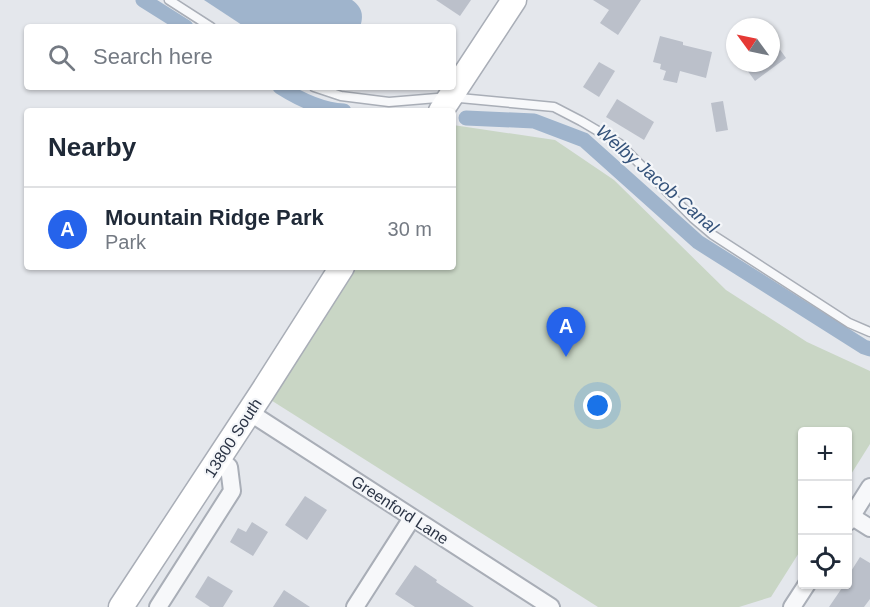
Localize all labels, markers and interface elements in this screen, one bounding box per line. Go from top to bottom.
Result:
north arrow [726,18,780,72]
search box [24,24,456,90]
icon: search [45,41,78,74]
text: Search here [93,44,213,69]
water label: Welby Jacob Canal [592,121,723,238]
text: Nearby [48,132,136,162]
text: Mountain Ridge Park [105,205,324,230]
text: A [60,218,75,240]
text: 30 m [388,218,432,240]
text: Park [105,231,146,253]
pin: A [546,308,586,357]
your location [583,391,612,420]
street label: 13800 South [201,395,265,481]
map controls [798,427,852,589]
button: + [798,427,852,481]
street label: Greenford Lane [348,472,452,548]
button: − [798,481,852,535]
button: locate [798,535,852,589]

